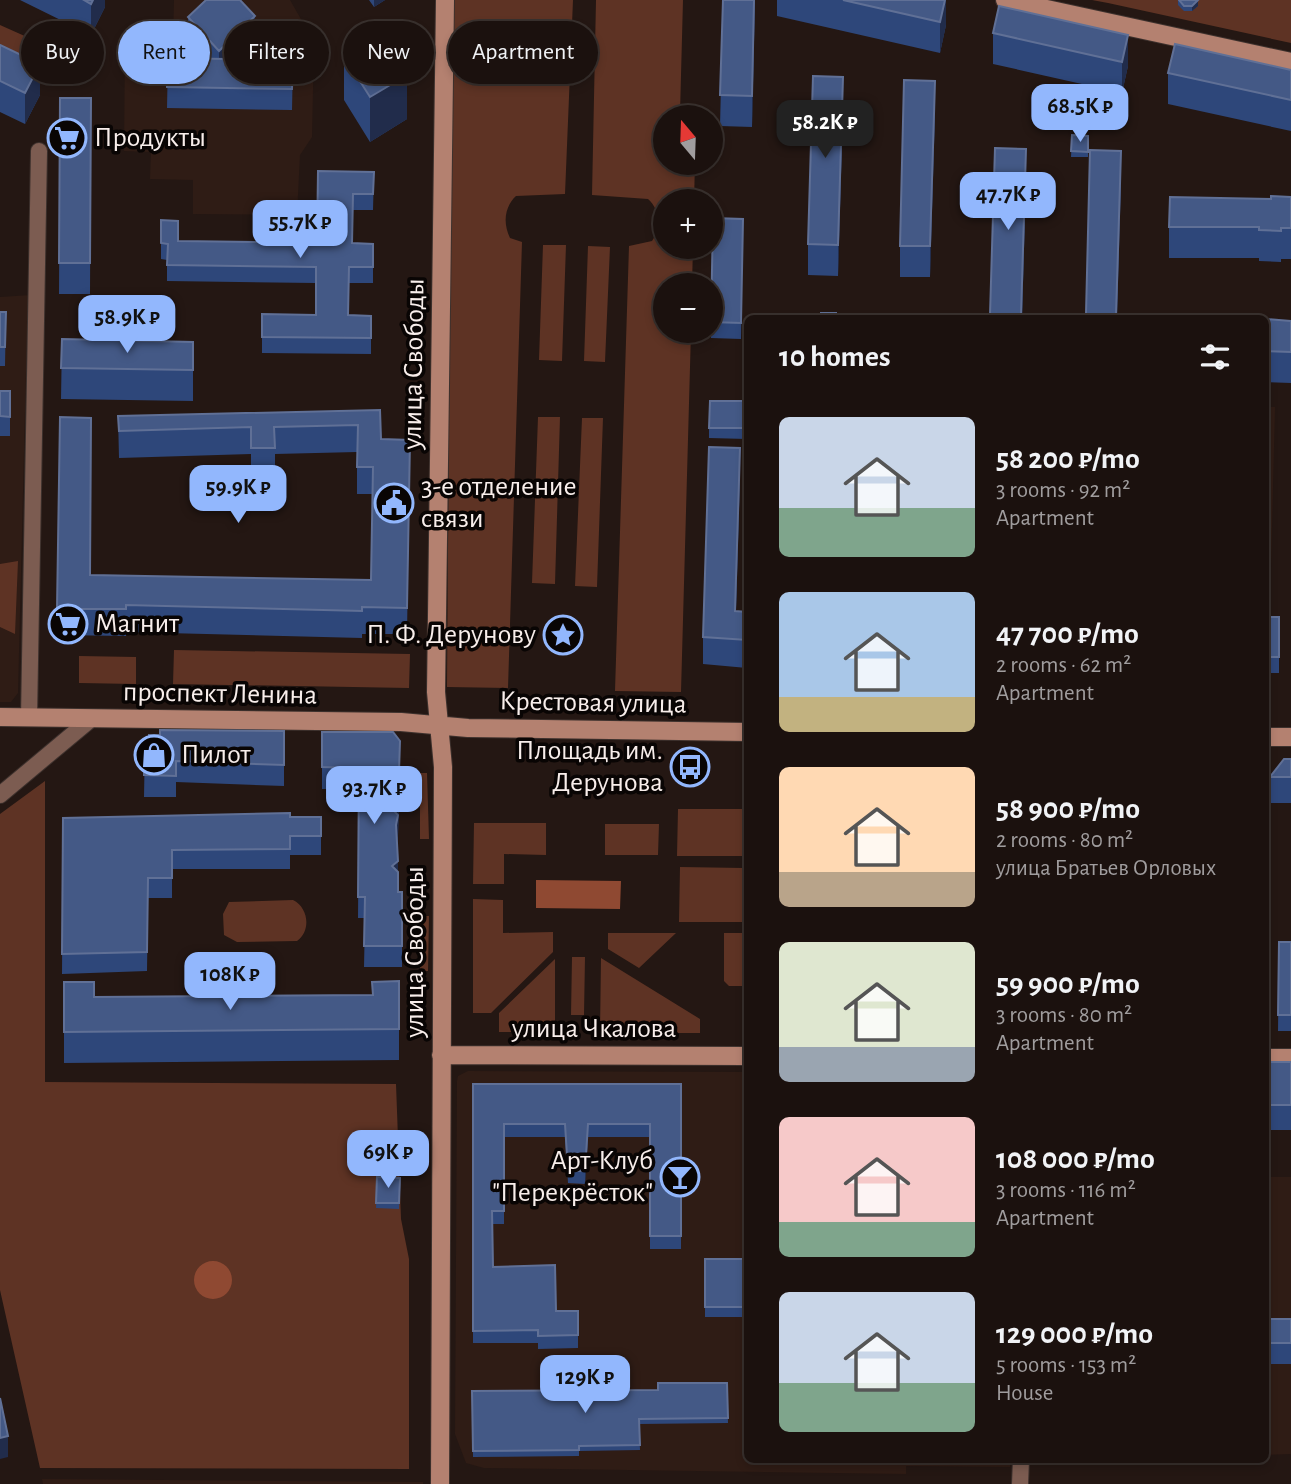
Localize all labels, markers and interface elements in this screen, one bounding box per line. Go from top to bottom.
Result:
chip: Buy [21,21,104,84]
chip: Rent [118,21,210,84]
chip: Filters [224,21,329,84]
chip: New [343,21,434,84]
chip: Apartment [448,21,598,84]
pin: 68.5K ₽ [1015,85,1145,144]
text: 68.5K ₽ [1047,95,1113,118]
pin: 58.2K ₽ [760,100,890,160]
north arrow [653,105,723,175]
map controls [653,105,723,343]
text: 58.2K ₽ [792,111,858,134]
supermarket icon: Продукты [46,117,88,159]
place label: Продукты [94,124,206,152]
pin: 47.7K ₽ [943,173,1073,232]
text: 47.7K ₽ [976,183,1040,206]
button: + [653,189,723,259]
pin: 55.7K ₽ [235,201,365,260]
text: 55.7K ₽ [269,211,331,234]
button: − [653,273,723,343]
street label: улица Свободы [398,278,429,451]
pin: 58.9K ₽ [62,296,192,355]
text: 58.9K ₽ [94,306,160,329]
icon: filters [1196,338,1234,376]
text: 10 homes [779,342,890,372]
text: 58 200 ₽/mo [996,444,1140,474]
icon: home [835,445,919,529]
pin: 59.9K ₽ [173,466,303,525]
place label: 3-е отделение связи [421,473,577,533]
text: 59.9K ₽ [205,476,271,499]
text: 3 rooms · 92 m² [996,479,1130,502]
public building icon: 3-е отделение связи [373,482,415,524]
text: Apartment [996,507,1094,530]
supermarket icon: Магнит [47,603,89,645]
place label: Магнит [95,610,180,638]
place icon: П. Ф. Дерунову [542,614,584,656]
text: 47 700 ₽/mo [996,619,1139,649]
icon: home [835,620,919,704]
place label: П. Ф. Дерунову [366,621,536,649]
text: 2 rooms · 62 m² [996,654,1131,677]
street label: проспект Ленина [123,678,318,710]
text: Apartment [996,682,1094,705]
street label: Крестовая улица [499,687,687,719]
shop icon: Пилот [133,734,175,776]
place label: Площадь им. Дерунова [516,737,663,797]
place label: Пилот [181,741,251,769]
bus stop icon: Площадь им. Дерунова [669,746,711,788]
pin: 93.7K ₽ [309,766,439,826]
text: 93.7K ₽ [342,777,406,800]
text: 58 900 ₽/mo [996,794,1140,824]
icon: home [835,795,919,879]
text: 2 rooms · 80 m² [996,829,1133,852]
text: улица Братьев Орловых [996,857,1216,880]
street label: улица Свободы [401,866,429,1039]
pin: 108K ₽ [173,953,287,1012]
text: 108K ₽ [200,963,260,986]
text: 59 900 ₽/mo [996,969,1140,999]
icon: home [835,970,919,1054]
text: 3 rooms · 80 m² [996,1004,1132,1027]
street label: улица Чкалова [511,1015,677,1043]
text: Apartment [996,1032,1094,1055]
pin: 69K ₽ [339,1130,437,1190]
text: 69K ₽ [363,1141,413,1164]
text: 108 000 ₽/mo [996,1144,1155,1174]
icon: home [835,1145,919,1229]
place label: Арт-Клуб "Перекрёсток" [492,1147,653,1207]
bar icon: Арт-Клуб "Перекрёсток" [659,1156,701,1198]
text: 3 rooms · 116 m² [996,1179,1136,1202]
text: Apartment [996,1207,1094,1230]
text: 129 000 ₽/mo [996,1319,1153,1349]
icon: home [835,1320,919,1404]
text: 5 rooms · 153 m² [996,1354,1136,1377]
pin: 129K ₽ [528,1356,642,1415]
text: 129K ₽ [556,1366,614,1389]
text: House [996,1382,1053,1405]

